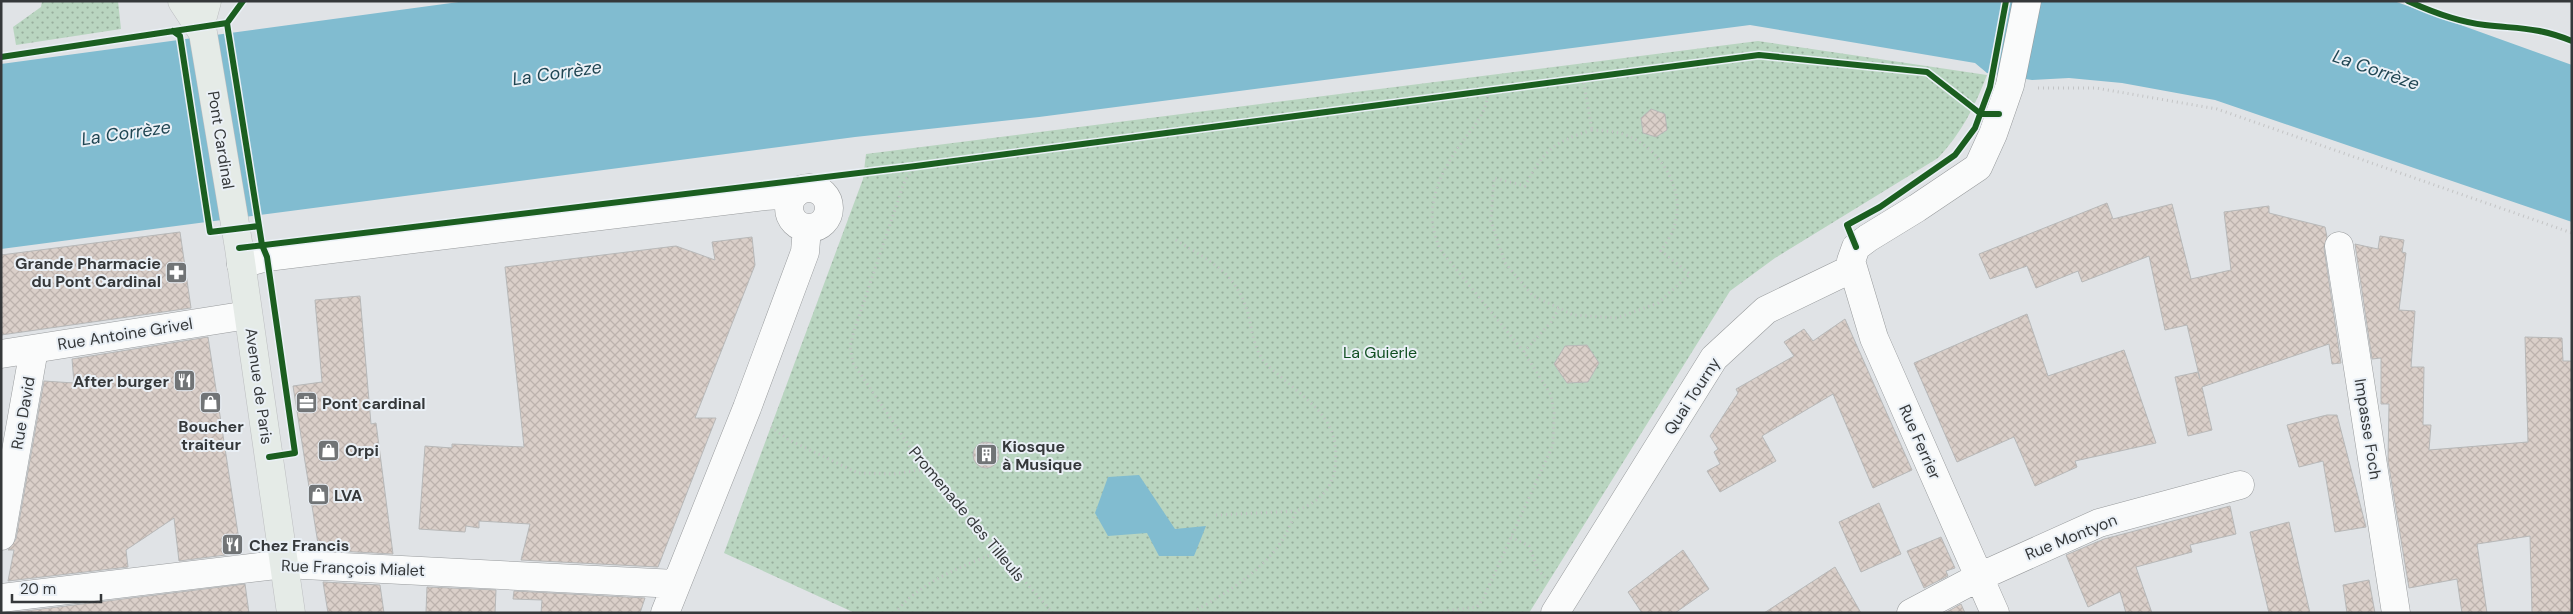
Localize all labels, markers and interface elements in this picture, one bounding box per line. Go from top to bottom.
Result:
water label: La Corrèze [2329,44,2423,96]
water label: La Corrèze [511,55,603,91]
street label: Pont Cardinal [203,89,239,191]
water label: La Corrèze [80,115,172,151]
place label: Grande Pharmacie du Pont Cardinal [15,253,161,292]
pharmacy icon: Grande Pharmacie du Pont Cardinal [165,260,189,284]
street label: Rue Antoine Grivel [56,313,194,355]
street label: Avenue de Paris [240,326,278,446]
park label: La Guierle [1343,342,1417,363]
street label: Quai Tourny [1659,353,1725,439]
restaurant icon: After burger [173,369,197,393]
place label: After burger [73,371,169,392]
street label: Rue David [6,375,40,451]
street label: Impasse Foch [2350,377,2386,481]
shop icon: Boucher traiteur [199,390,223,414]
office icon: Pont cardinal [294,391,318,415]
place label: Pont cardinal [322,393,426,414]
street label: Rue Ferrier [1894,401,1946,483]
place label: Boucher traiteur [178,416,244,455]
place label: Kiosque à Musique [1002,436,1082,475]
shop icon: Orpi [317,438,341,462]
place label: Orpi [345,440,379,461]
street label: Promenade des Tilleuls [904,442,1030,586]
building icon: Kiosque à Musique [974,443,998,467]
shop icon: LVA [306,483,330,507]
place label: LVA [334,485,362,506]
street label: Rue Montyon [2022,509,2120,565]
restaurant icon: Chez Francis [221,533,245,557]
place label: Chez Francis [249,535,349,556]
street label: Rue François Mialet [281,555,425,581]
scale bar [12,572,101,604]
text: 20 m [20,579,56,599]

